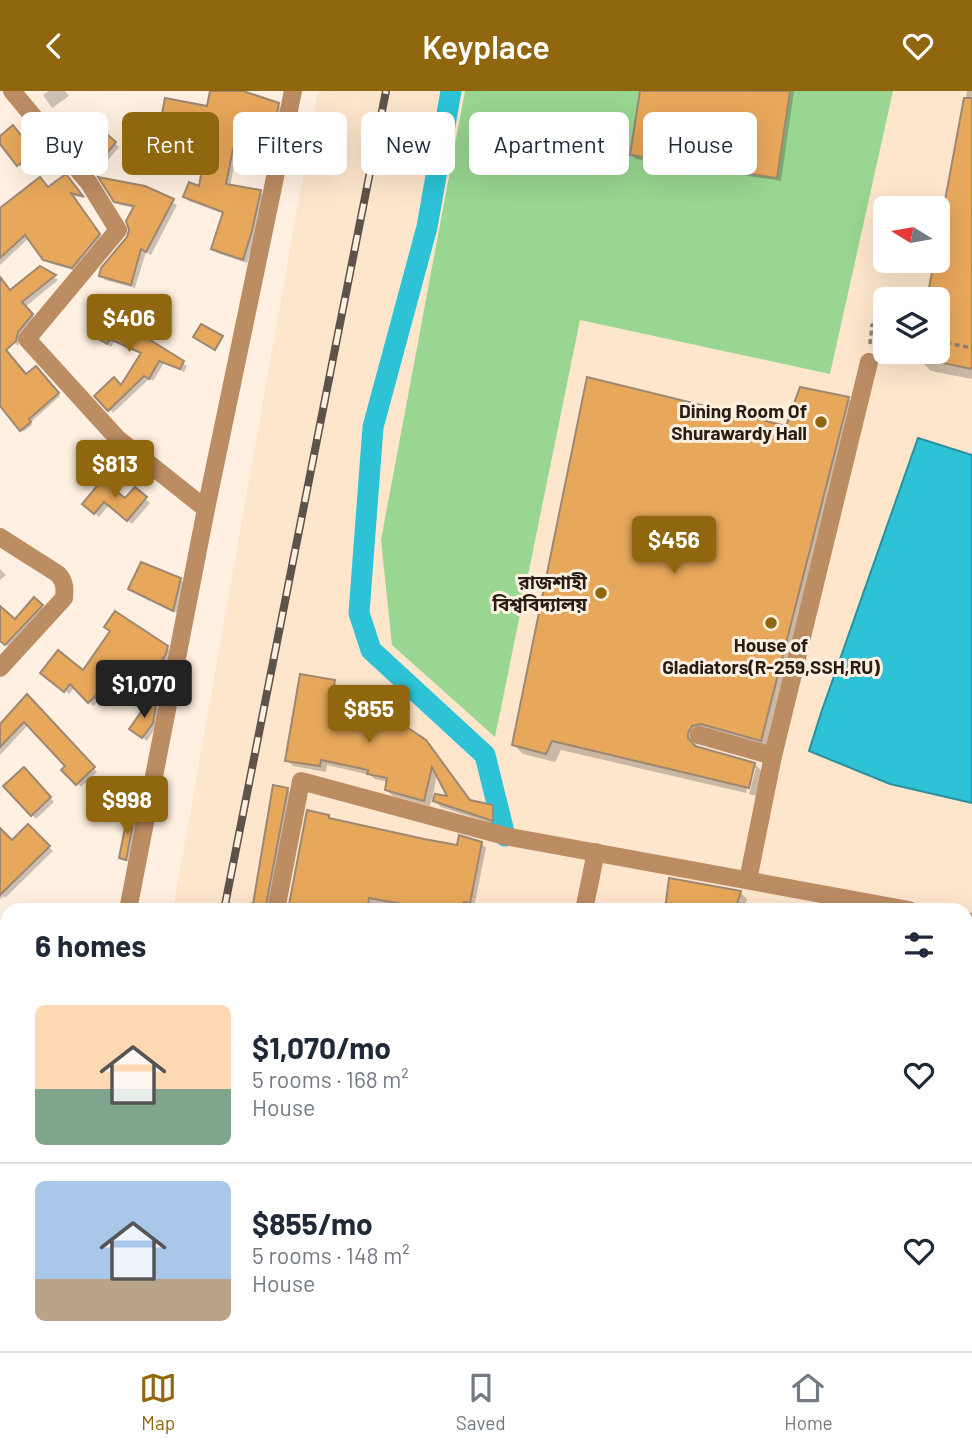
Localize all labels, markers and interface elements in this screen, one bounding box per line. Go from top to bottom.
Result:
icon: back [35,27,73,65]
text: Keyplace [422,27,550,65]
icon: heart [899,27,937,65]
chip: Buy [21,112,108,175]
chip: Rent [122,112,219,175]
chip: Filters [233,112,347,175]
chip: New [361,112,455,175]
chip: Apartment [469,112,629,175]
chip: House [643,112,757,175]
north arrow [873,196,950,273]
map controls [873,196,950,364]
button: layers [873,287,950,364]
pin: $406 [88,295,170,354]
text: $406 [103,303,155,331]
place label: Dining Room Of Shurawardy Hall [671,399,807,444]
marker: Dining Room Of Shurawardy Hall [813,414,829,430]
pin: $813 [74,441,156,500]
text: $813 [92,449,138,477]
pin: $456 [633,517,715,576]
text: $456 [648,525,700,553]
place label: রাজশাহী বিশ্ববিদ্যালয় [492,570,588,615]
marker: রাজশাহী বিশ্ববিদ্যালয় [593,585,609,601]
marker: House of Gladiators(R-259,SSH,RU) [763,615,779,631]
place label: House of Gladiators(R-259,SSH,RU) [662,633,880,678]
pin: $1,070 [87,661,201,720]
text: $1,070 [112,669,176,697]
pin: $855 [328,685,410,745]
text: $855 [344,694,394,722]
pin: $998 [86,777,168,836]
text: $998 [102,785,152,813]
icon: filters [900,926,938,964]
text: 6 homes [35,927,146,963]
text: $1,070/mo [252,1029,391,1065]
icon: home [91,1033,175,1117]
icon: heart [900,1056,938,1094]
text: 5 rooms · 168 m² [252,1065,409,1093]
text: House [252,1093,315,1121]
text: $855/mo [252,1205,373,1241]
icon: home [91,1209,175,1293]
icon: heart [900,1232,938,1270]
text: 5 rooms · 148 m² [252,1241,410,1269]
text: House [252,1269,315,1297]
tab: Map [139,1369,177,1434]
tab: Saved [456,1369,506,1434]
tab: Home [784,1369,833,1434]

